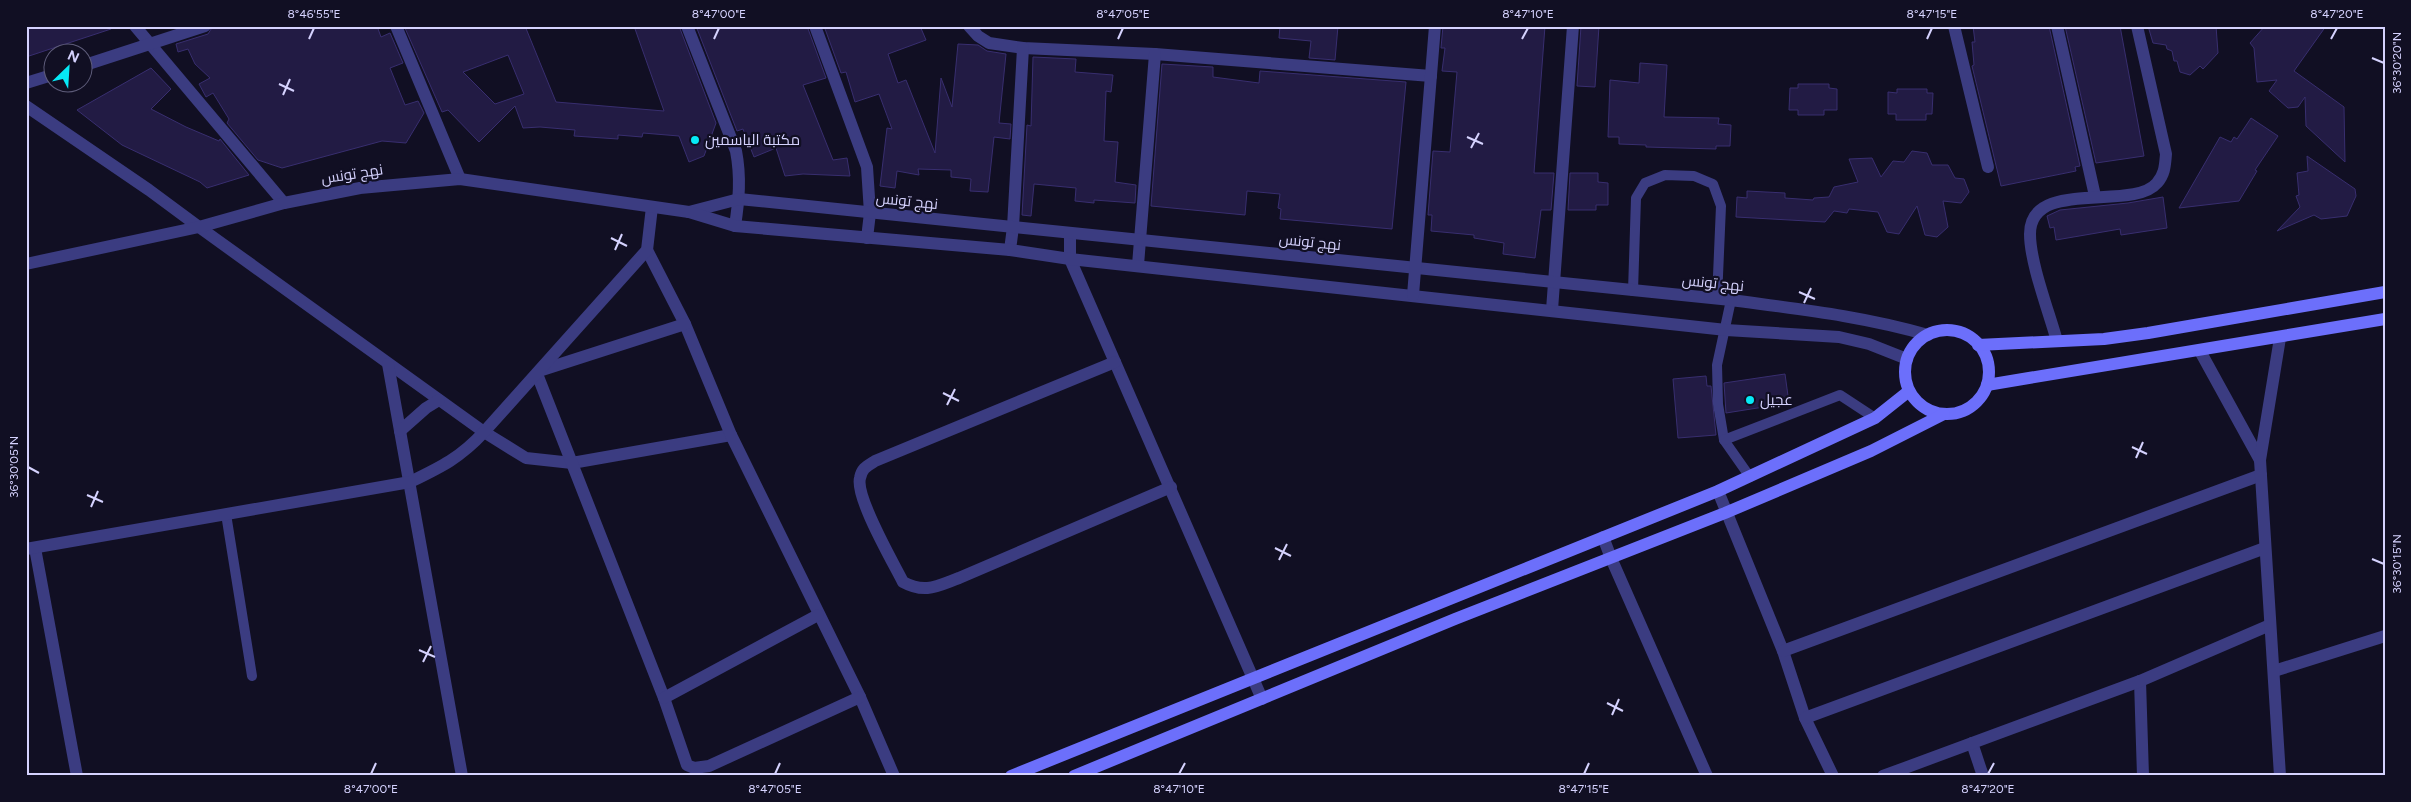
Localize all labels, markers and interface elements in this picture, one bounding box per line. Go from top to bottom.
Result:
text: 8°46'55"E [287,7,341,21]
text: 8°47'00"E [692,7,746,21]
text: 8°47'05"E [1096,7,1150,21]
text: 8°47'10"E [1502,7,1554,21]
text: 8°47'15"E [1907,7,1957,21]
text: 8°47'20"E [2310,7,2364,21]
text: 36°30'20"N [2390,32,2404,94]
north arrow [42,42,92,92]
text: N [65,47,82,67]
place label: مكتبة الياسمين [705,131,800,150]
marker: مكتبة الياسمين [689,134,701,146]
street label: نهج تونس [320,160,385,190]
street label: نهج تونس [875,189,939,215]
street label: نهج تونس [1278,230,1342,256]
street label: نهج تونس [1681,271,1745,297]
place label: عجيل [1760,391,1793,410]
marker: عجيل [1744,394,1756,406]
text: 36°30'05"N [7,436,21,498]
text: 36°30'15"N [2390,534,2404,594]
text: 8°47'00"E [344,782,398,796]
text: 8°47'05"E [748,782,802,796]
text: 8°47'10"E [1153,782,1205,796]
text: 8°47'15"E [1559,782,1609,796]
text: 8°47'20"E [1961,782,2015,796]

